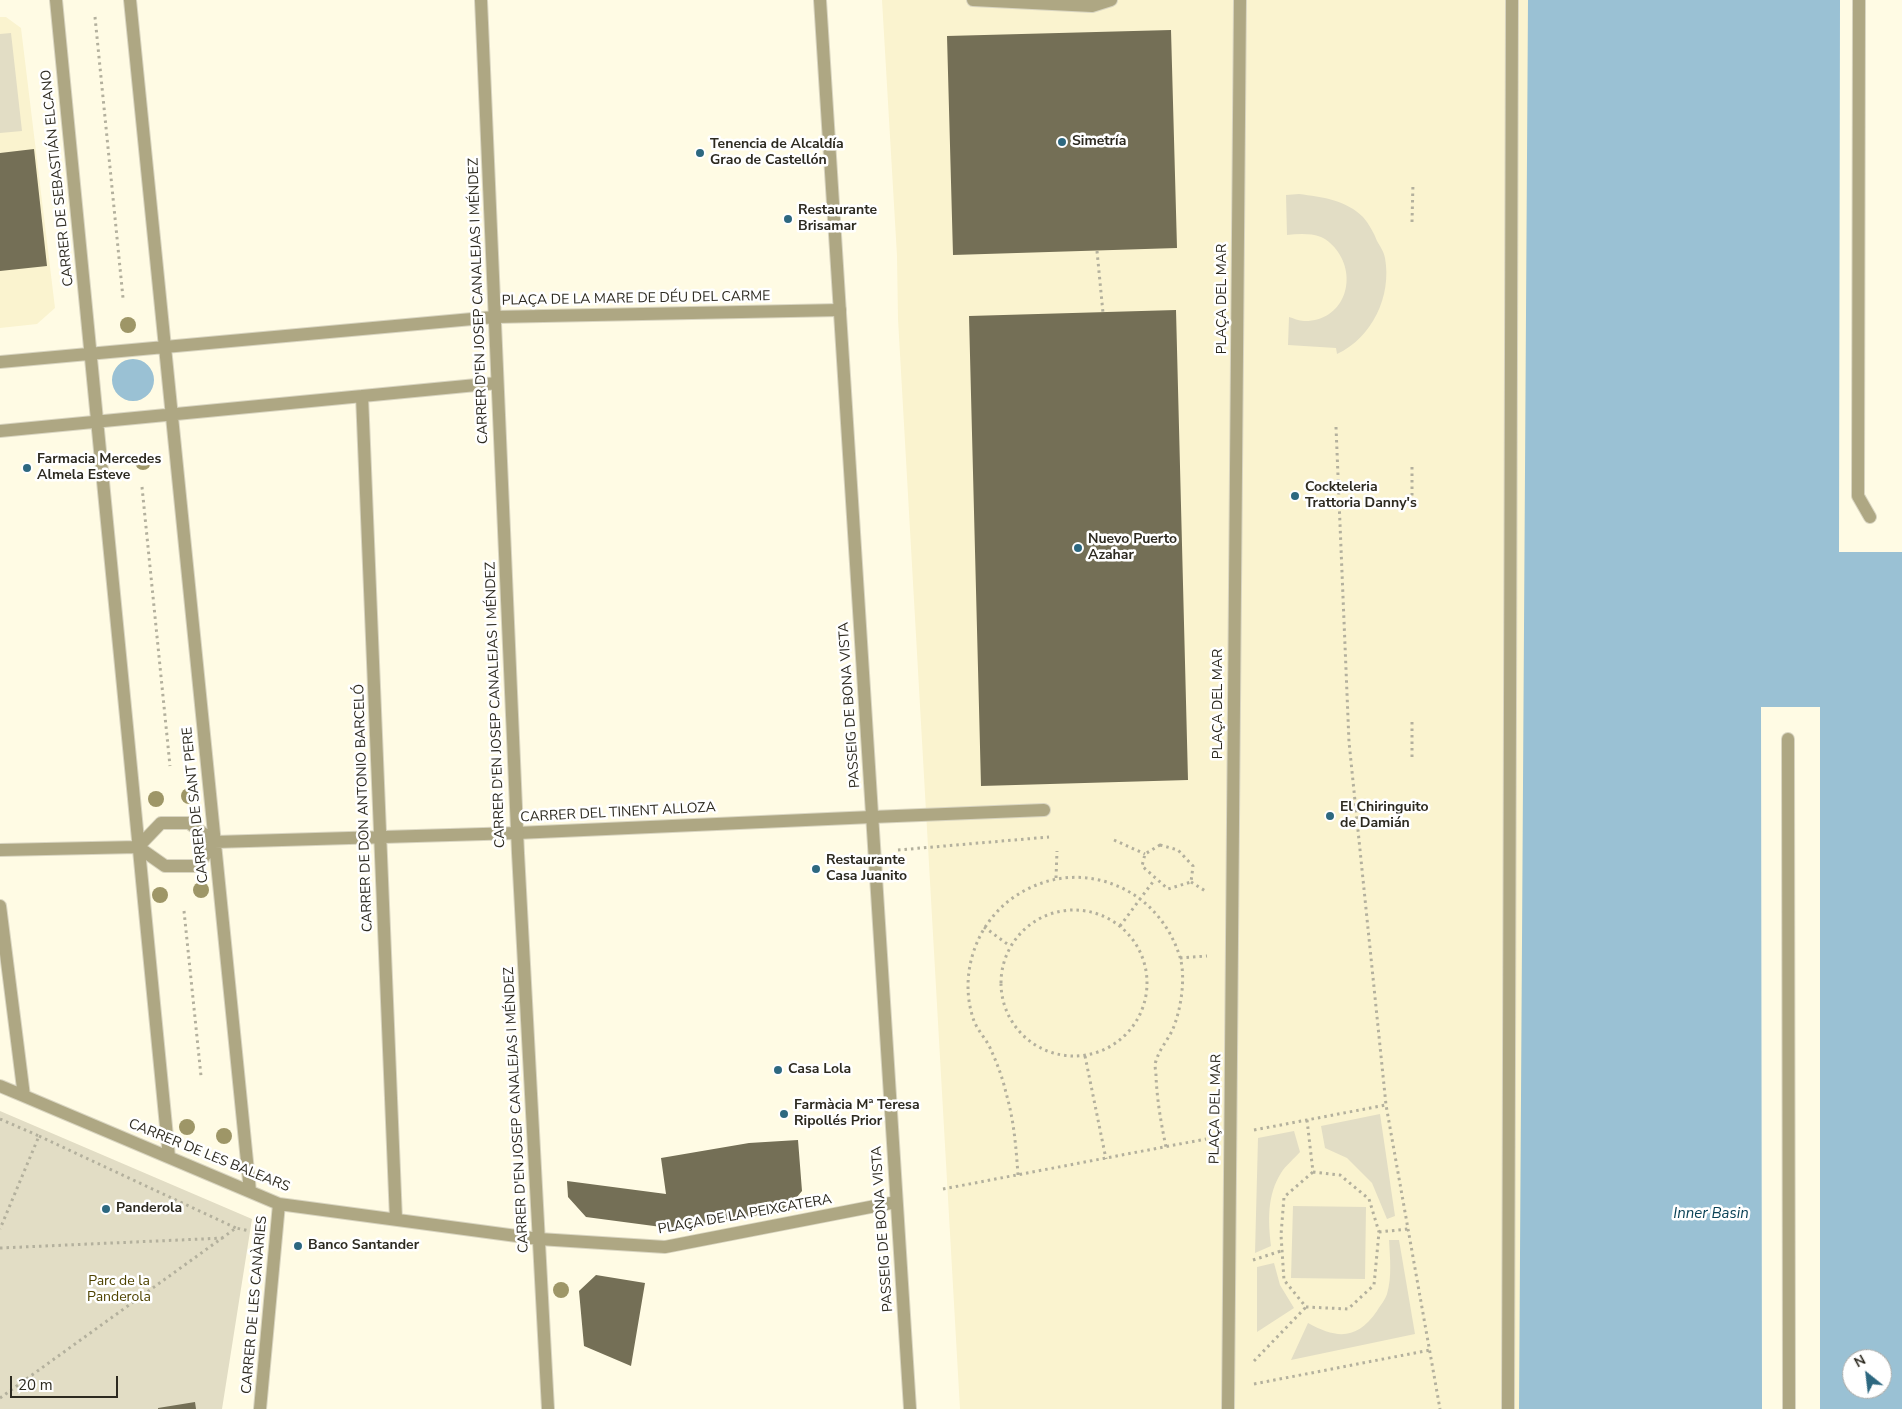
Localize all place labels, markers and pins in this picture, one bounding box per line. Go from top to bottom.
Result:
place label: Simetría [1072,134,1126,150]
marker: Simetría [1056,136,1068,148]
place label: Tenencia de Alcaldía Grao de Castellón [710,137,844,170]
marker: Tenencia de Alcaldía Grao de Castellón [694,147,706,159]
place label: Restaurante Brisamar [798,203,877,236]
marker: Restaurante Brisamar [782,213,794,225]
place label: Farmacia Mercedes Almela Esteve [37,452,161,484]
marker: Farmacia Mercedes Almela Esteve [21,462,33,474]
place label: Cockteleria Trattoria Danny's [1305,480,1417,512]
marker: Cockteleria Trattoria Danny's [1289,490,1301,502]
place label: Nuevo Puerto Azahar [1088,532,1177,564]
marker: Nuevo Puerto Azahar [1072,542,1084,554]
place label: El Chiringuito de Damián [1340,800,1429,832]
marker: El Chiringuito de Damián [1324,810,1336,822]
place label: Restaurante Casa Juanito [826,853,907,886]
marker: Restaurante Casa Juanito [810,863,822,875]
place label: Casa Lola [788,1062,851,1078]
marker: Casa Lola [772,1064,784,1076]
place label: Farmàcia Mª Teresa Ripollés Prior [794,1098,920,1130]
marker: Farmàcia Mª Teresa Ripollés Prior [778,1108,790,1120]
place label: Panderola [116,1201,182,1217]
marker: Panderola [100,1203,112,1215]
place label: Banco Santander [308,1238,419,1254]
marker: Banco Santander [292,1240,304,1252]

